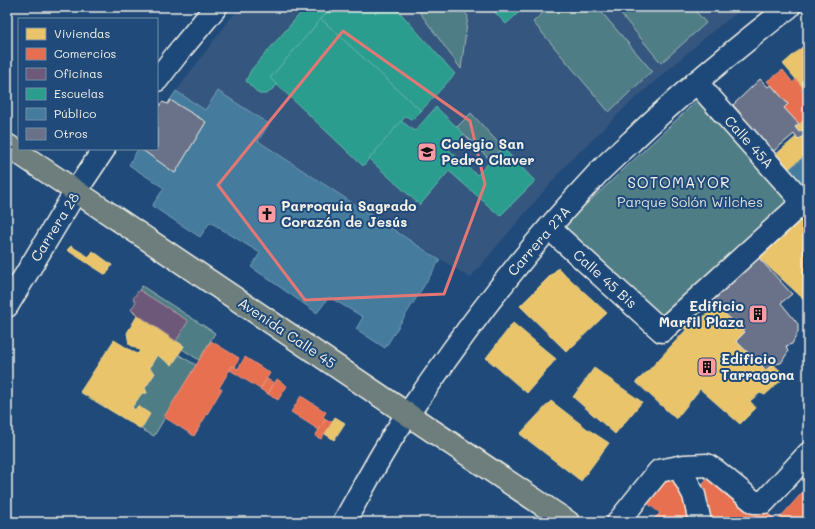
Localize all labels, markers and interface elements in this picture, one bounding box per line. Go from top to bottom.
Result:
legend [18,18,158,150]
text: Viviendas [54,25,111,41]
text: Comercios [54,45,117,61]
text: Oficinas [54,65,103,81]
text: Escuelas [54,85,104,101]
text: Público [54,105,96,121]
street label: Calle 45A [721,111,778,172]
text: Otros [54,125,88,141]
place label: Colegio San Pedro Claver [441,134,535,169]
school or university icon: Colegio San Pedro Claver [416,141,438,163]
district label: SOTOMAYOR [627,172,731,192]
street label: Carrera 28 [26,189,83,265]
park label: Parque Solón Wilches [617,192,763,211]
place label: Parroquia Sagrado Corazón de Jesús [281,196,417,231]
street label: Carrera 27A [503,202,574,280]
church icon: Parroquia Sagrado Corazón de Jesús [256,203,278,225]
street label: Calle 45 Bis [569,245,641,312]
street label: Avenida Calle 45 [235,293,340,372]
place label: Edificio Marfil Plaza [659,296,744,331]
building icon: Edificio Marfil Plaza [747,303,769,325]
place label: Edificio Tarragona [721,349,795,384]
building icon: Edificio Tarragona [696,356,718,378]

